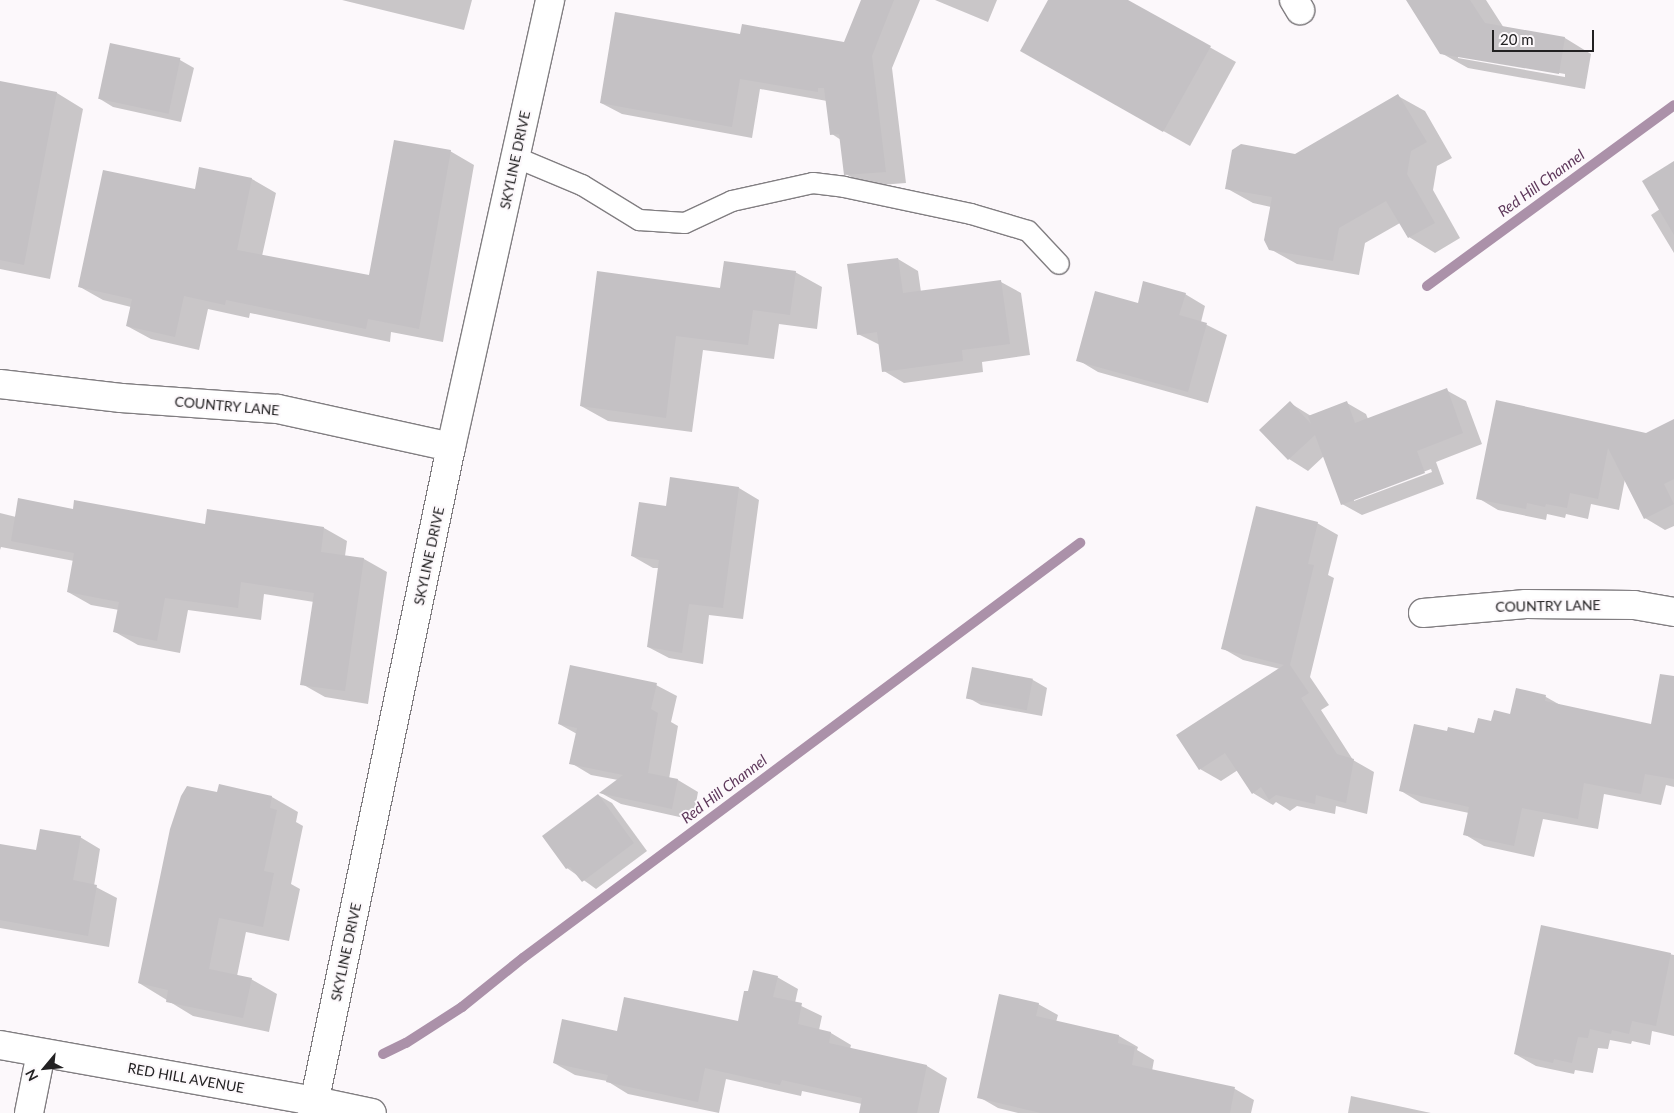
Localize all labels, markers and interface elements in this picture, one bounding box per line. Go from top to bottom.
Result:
scale bar [1494,20,1596,52]
text: 20 m [1500,30,1534,48]
street label: SKYLINE DRIVE [496,109,534,211]
water label: Red Hill Channel [1494,146,1588,220]
street label: COUNTRY LANE [174,393,280,419]
street label: SKYLINE DRIVE [410,505,448,607]
street label: COUNTRY LANE [1495,597,1601,615]
water label: Red Hill Channel [678,751,770,827]
street label: SKYLINE DRIVE [327,901,365,1003]
north arrow [20,1043,70,1093]
street label: RED HILL AVENUE [126,1059,246,1097]
text: N [21,1067,41,1084]

